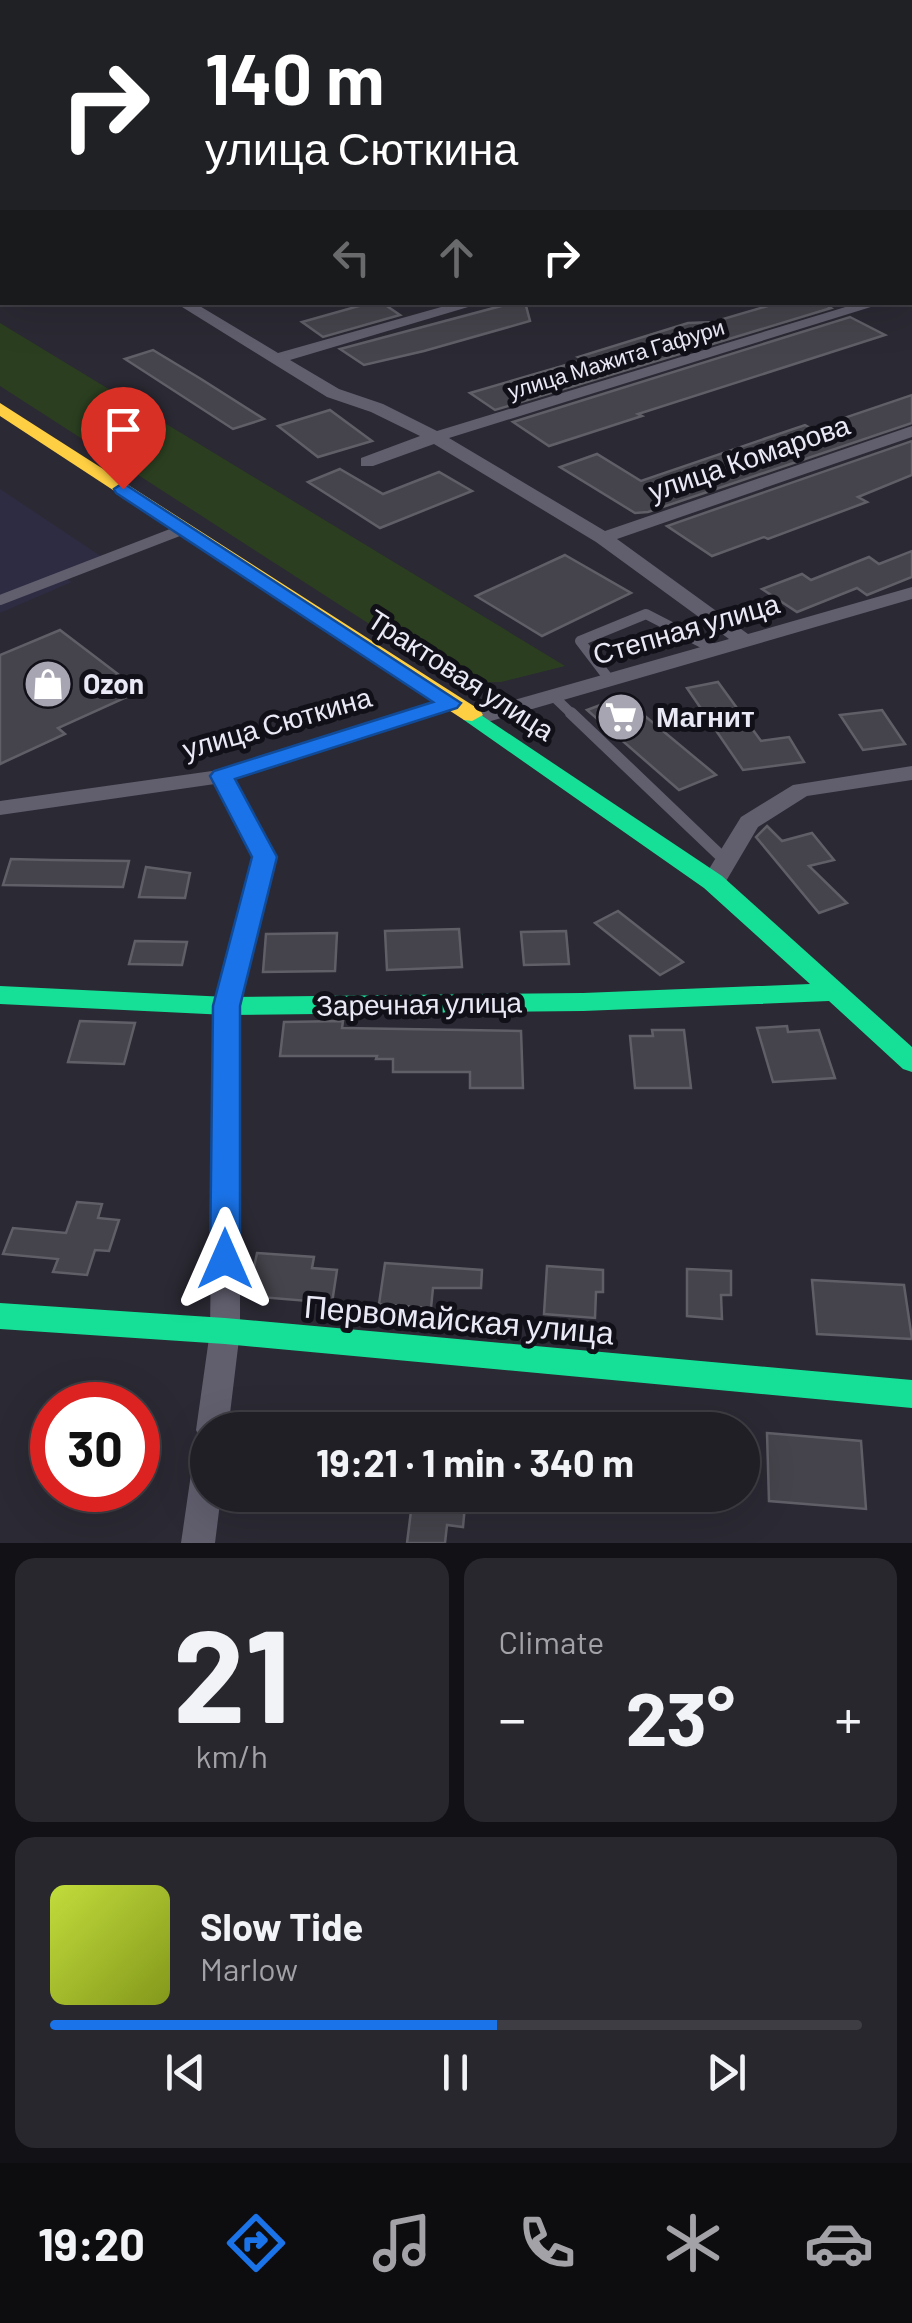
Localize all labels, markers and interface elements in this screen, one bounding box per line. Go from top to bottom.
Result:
text: 140 m [205,35,384,119]
icon: right [40,40,170,170]
text: улица Сюткина [205,120,518,174]
icon: left [324,230,379,285]
icon: ahead [429,230,484,285]
icon: right [534,230,589,285]
street label: улица Мажита Гафури [504,313,727,404]
pin [81,387,166,490]
icon: arrive [96,402,151,457]
street label: улица Комарова [644,407,854,507]
street label: Степная улица [589,585,783,671]
street label: Трактовая улица [362,601,561,747]
shop icon: Ozon [22,658,74,710]
place label: Ozon [83,666,144,700]
street label: улица Сюткина [178,679,376,765]
supermarket icon: Магнит [595,691,647,743]
place label: Магнит [656,699,755,733]
street label: Заречная улица [316,984,523,1022]
position arrow [173,1207,277,1311]
street label: Первомайская улица [303,1286,616,1351]
speed limit sign: 30 [30,1382,160,1512]
text: 19:21 · 1 min · 340 m [316,1439,634,1485]
text: 21 [173,1593,291,1749]
text: Climate [499,1622,604,1660]
text: 23° [625,1671,735,1761]
text: − [499,1684,526,1750]
text: + [834,1684,862,1750]
text: km/h [196,1736,268,1774]
text: Slow Tide [200,1903,363,1949]
text: Marlow [200,1949,298,1987]
icon: previous [158,2045,213,2100]
icon: pause [428,2045,483,2100]
icon: next [699,2045,754,2100]
icon: directions [221,2208,291,2278]
icon: music [367,2208,437,2278]
icon: phone [512,2208,582,2278]
icon: climate [658,2208,728,2278]
icon: car [804,2208,874,2278]
text: 19:20 [38,2216,145,2270]

